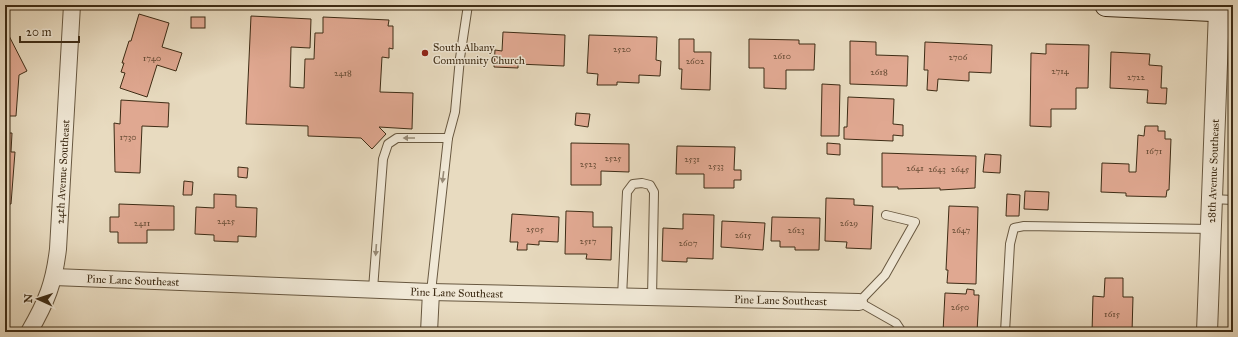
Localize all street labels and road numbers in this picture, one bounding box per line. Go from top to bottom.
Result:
street label: 24th Avenue Southeast [53,119,72,224]
street label: 28th Avenue Southeast [1205,119,1222,223]
street label: Pine Lane Southeast [86,272,180,289]
street label: Pine Lane Southeast [410,285,503,301]
street label: Pine Lane Southeast [734,293,827,308]

